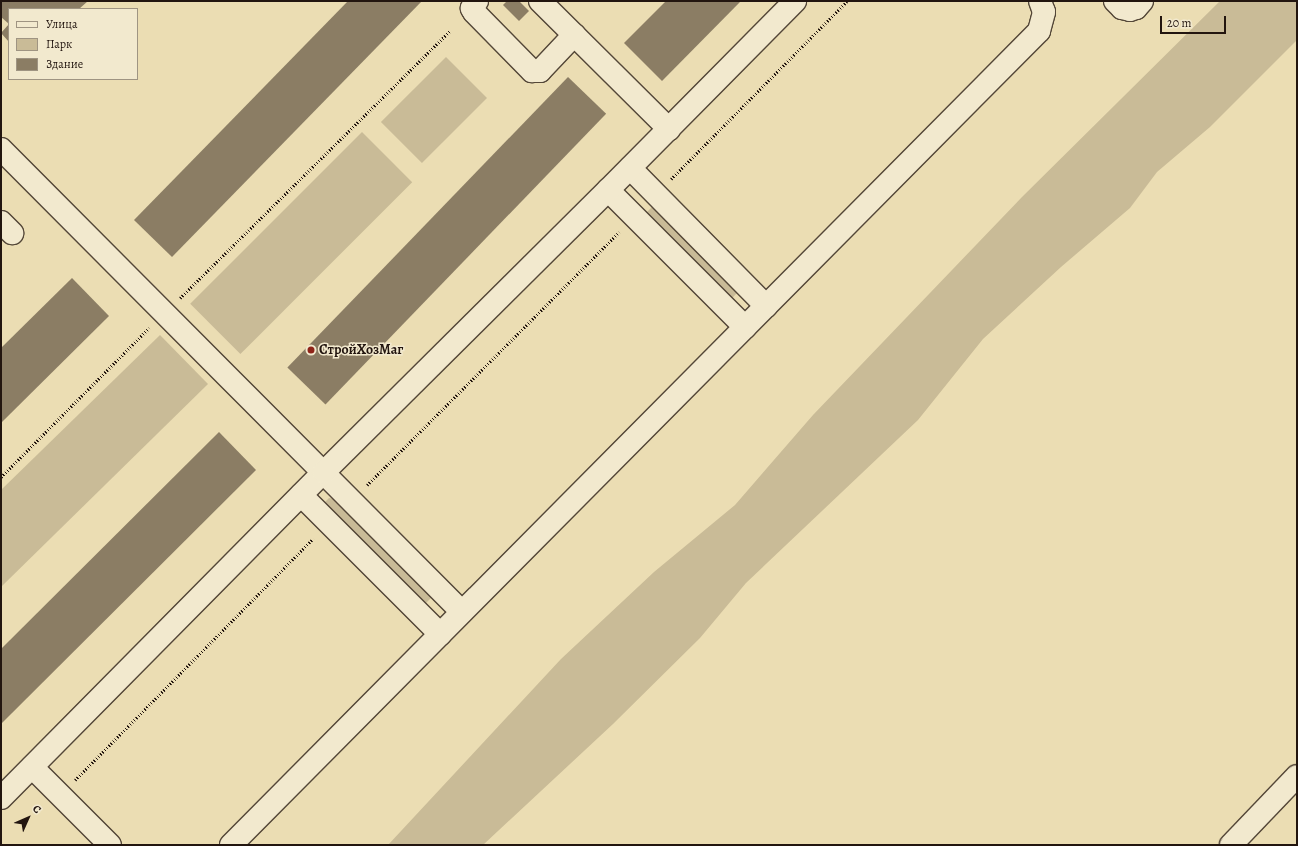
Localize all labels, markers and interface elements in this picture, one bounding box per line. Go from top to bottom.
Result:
legend [8,8,138,80]
scale bar [1162,8,1228,34]
text: 20 m [1167,15,1191,31]
text: Улица [46,16,77,32]
text: Парк [46,36,72,52]
text: Здание [46,56,83,72]
place label: СтройХозМаг [319,342,403,358]
marker: СтройХозМаг [306,345,316,355]
north arrow [8,798,48,838]
text: С [29,801,45,817]

